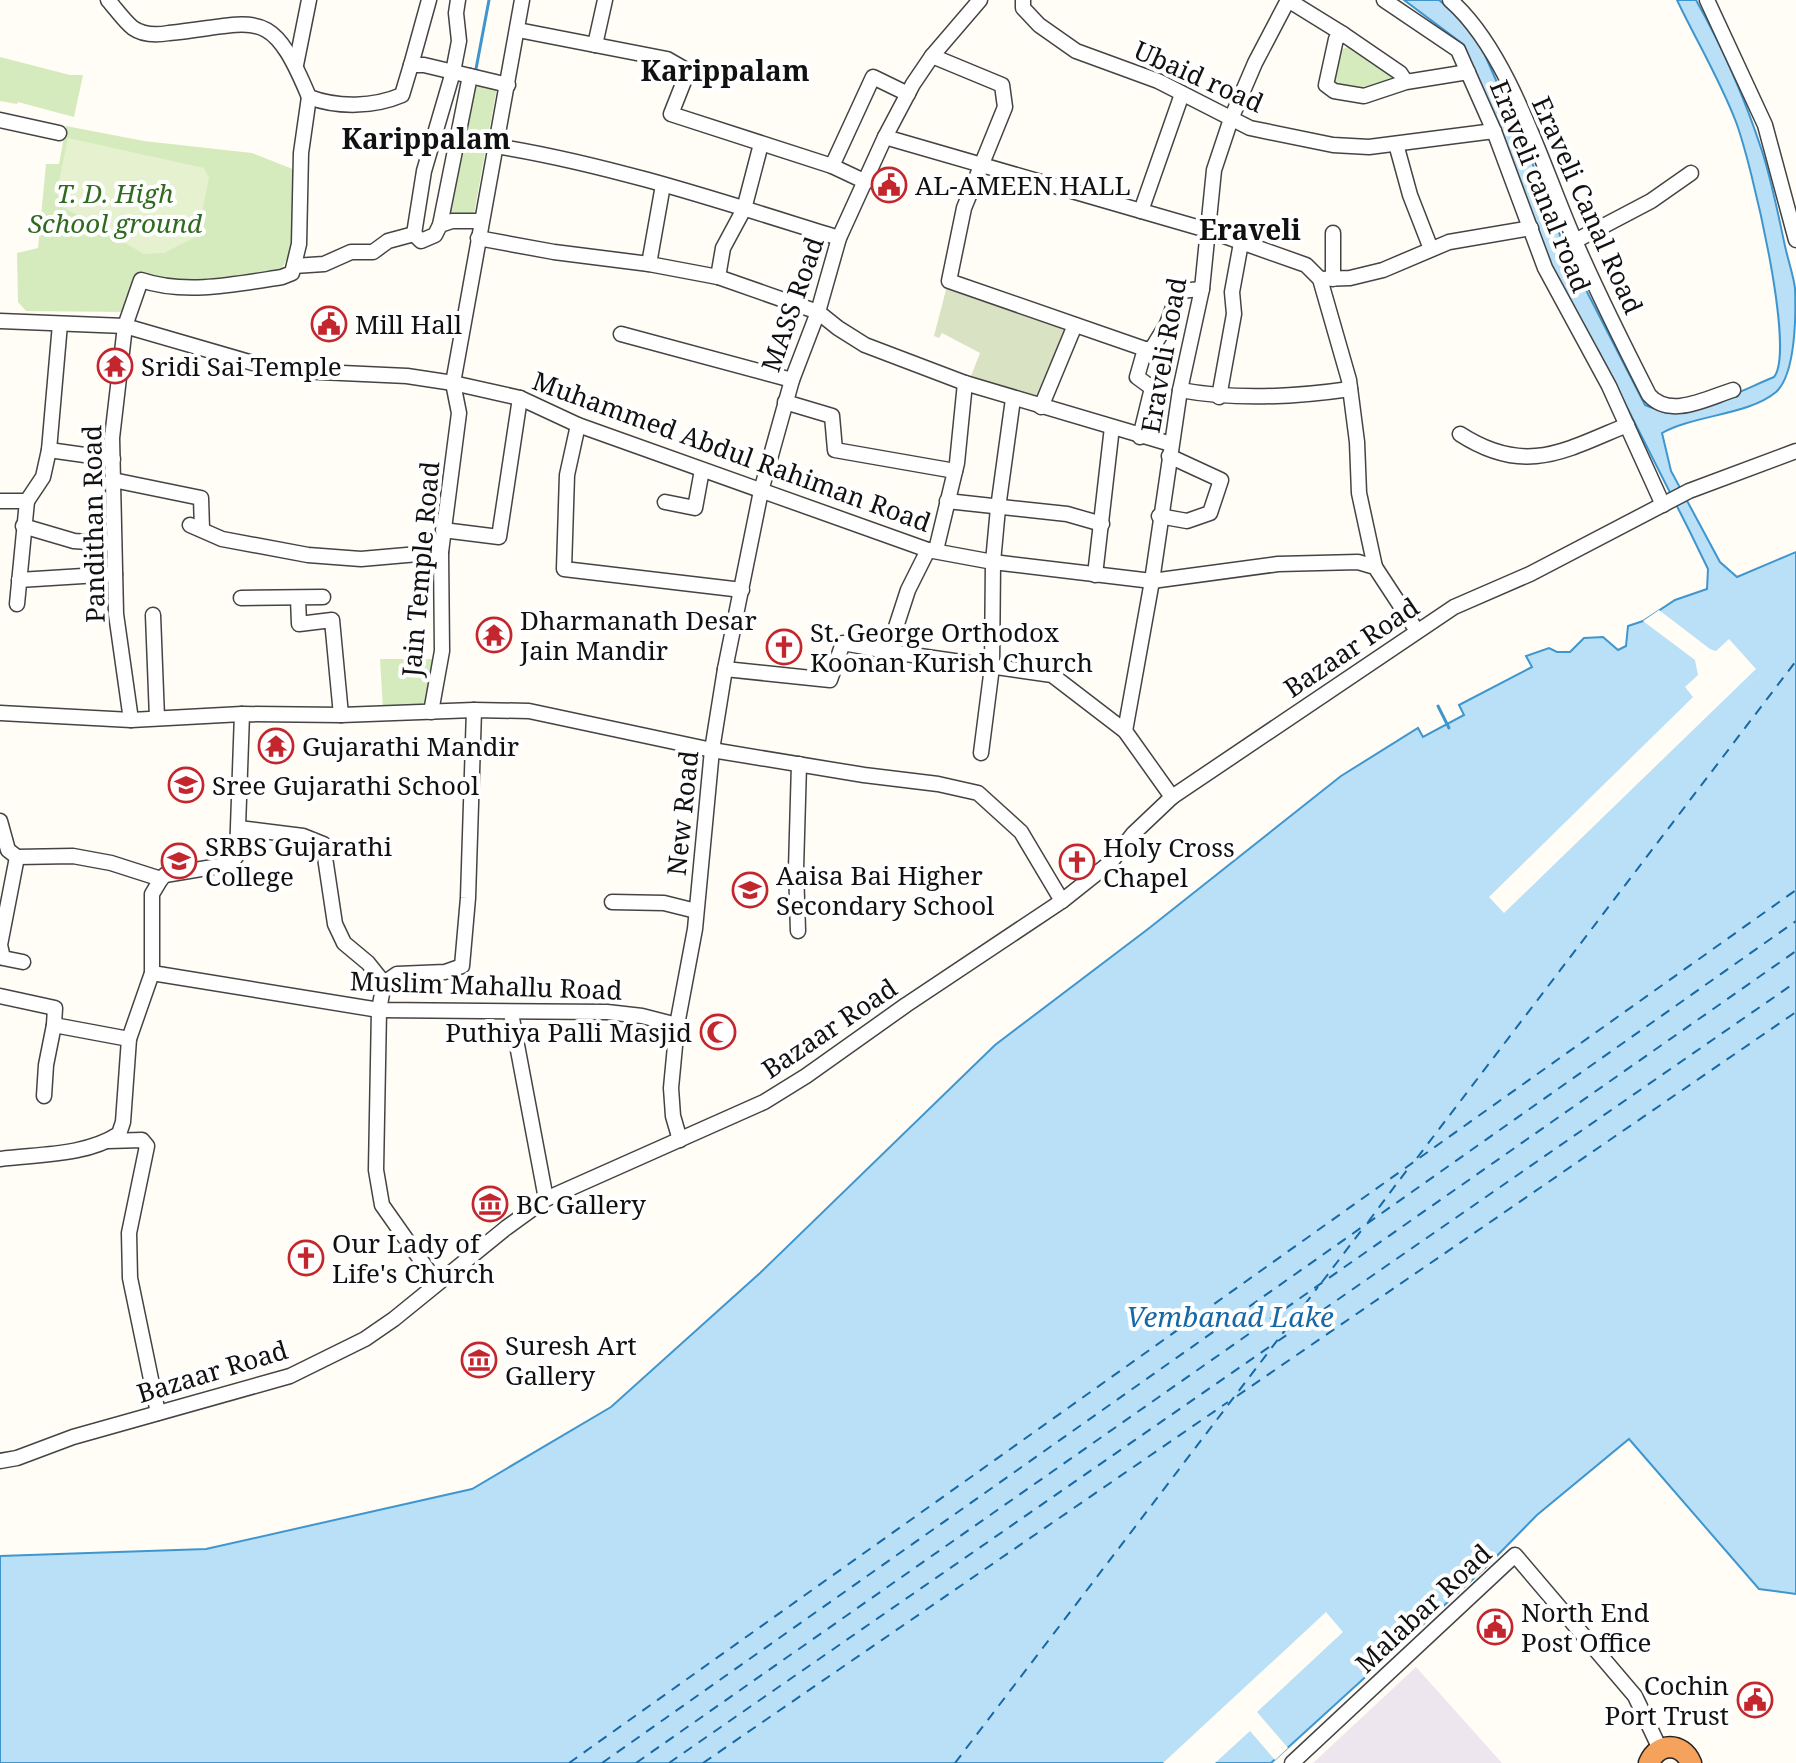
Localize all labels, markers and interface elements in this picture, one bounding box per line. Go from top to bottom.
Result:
street label: Ubaid road [1129,31,1269,121]
district label: Karippalam [640,51,810,89]
street label: Eraveli canal road [1482,74,1600,298]
street label: Eraveli Canal Road [1524,91,1652,319]
district label: Karippalam [341,119,511,157]
public building icon: AL-AMEEN HALL [870,166,908,204]
place label: AL-AMEEN HALL [915,167,1131,203]
park label: T. D. High School ground [28,175,203,241]
district label: Eraveli [1199,210,1301,248]
street label: MASS Road [752,232,832,376]
street label: Eraveli Road [1132,274,1194,436]
public building icon: Mill Hall [310,305,348,343]
place label: Mill Hall [355,306,462,342]
temple icon: Sridi Sai Temple [96,347,134,385]
place label: Sridi Sai Temple [141,348,342,384]
street label: Muhammed Abdul Rahiman Road [528,362,936,540]
street label: Pandithan Road [73,425,113,623]
street label: Jain Temple Road [393,460,447,679]
street label: Bazaar Road [1276,588,1426,706]
place label: Dharmanath Desar Jain Mandir [519,602,757,668]
place label: St. George Orthodox Koonan Kurish Church [810,614,1093,680]
temple icon: Dharmanath Desar Jain Mandir [475,616,513,654]
church icon: St. George Orthodox Koonan Kurish Church [765,628,803,666]
temple icon: Gujarathi Mandir [257,727,295,765]
place label: Gujarathi Mandir [302,728,519,764]
street label: New Road [658,749,706,877]
school or university icon: Sree Gujarathi School [167,766,205,804]
place label: Sree Gujarathi School [212,767,479,803]
place label: SRBS Gujarathi College [205,828,392,894]
place label: Holy Cross Chapel [1103,829,1235,895]
school or university icon: SRBS Gujarathi College [160,842,198,880]
church icon: Holy Cross Chapel [1058,843,1096,881]
place label: Aaisa Bai Higher Secondary School [776,857,994,923]
school or university icon: Aaisa Bai Higher Secondary School [731,871,769,909]
street label: Muslim Mahallu Road [349,962,623,1008]
street label: Bazaar Road [754,969,904,1087]
mosque icon: Puthiya Palli Masjid [699,1013,737,1051]
place label: Puthiya Palli Masjid [445,1014,692,1050]
museum icon: BC Gallery [471,1185,509,1223]
place label: BC Gallery [516,1186,646,1222]
place label: Our Lady of Life's Church [332,1225,495,1291]
church icon: Our Lady of Life's Church [287,1239,325,1277]
water label: Vembanad Lake [1126,1297,1334,1335]
place label: Suresh Art Gallery [505,1327,637,1393]
street label: Bazaar Road [132,1331,292,1411]
museum icon: Suresh Art Gallery [460,1341,498,1379]
street label: Malabar Road [1347,1535,1499,1680]
place label: North End Post Office [1521,1594,1651,1660]
public building icon: North End Post Office [1476,1608,1514,1646]
place label: Cochin Port Trust [1605,1667,1729,1733]
public building icon: Cochin Port Trust [1736,1681,1774,1719]

